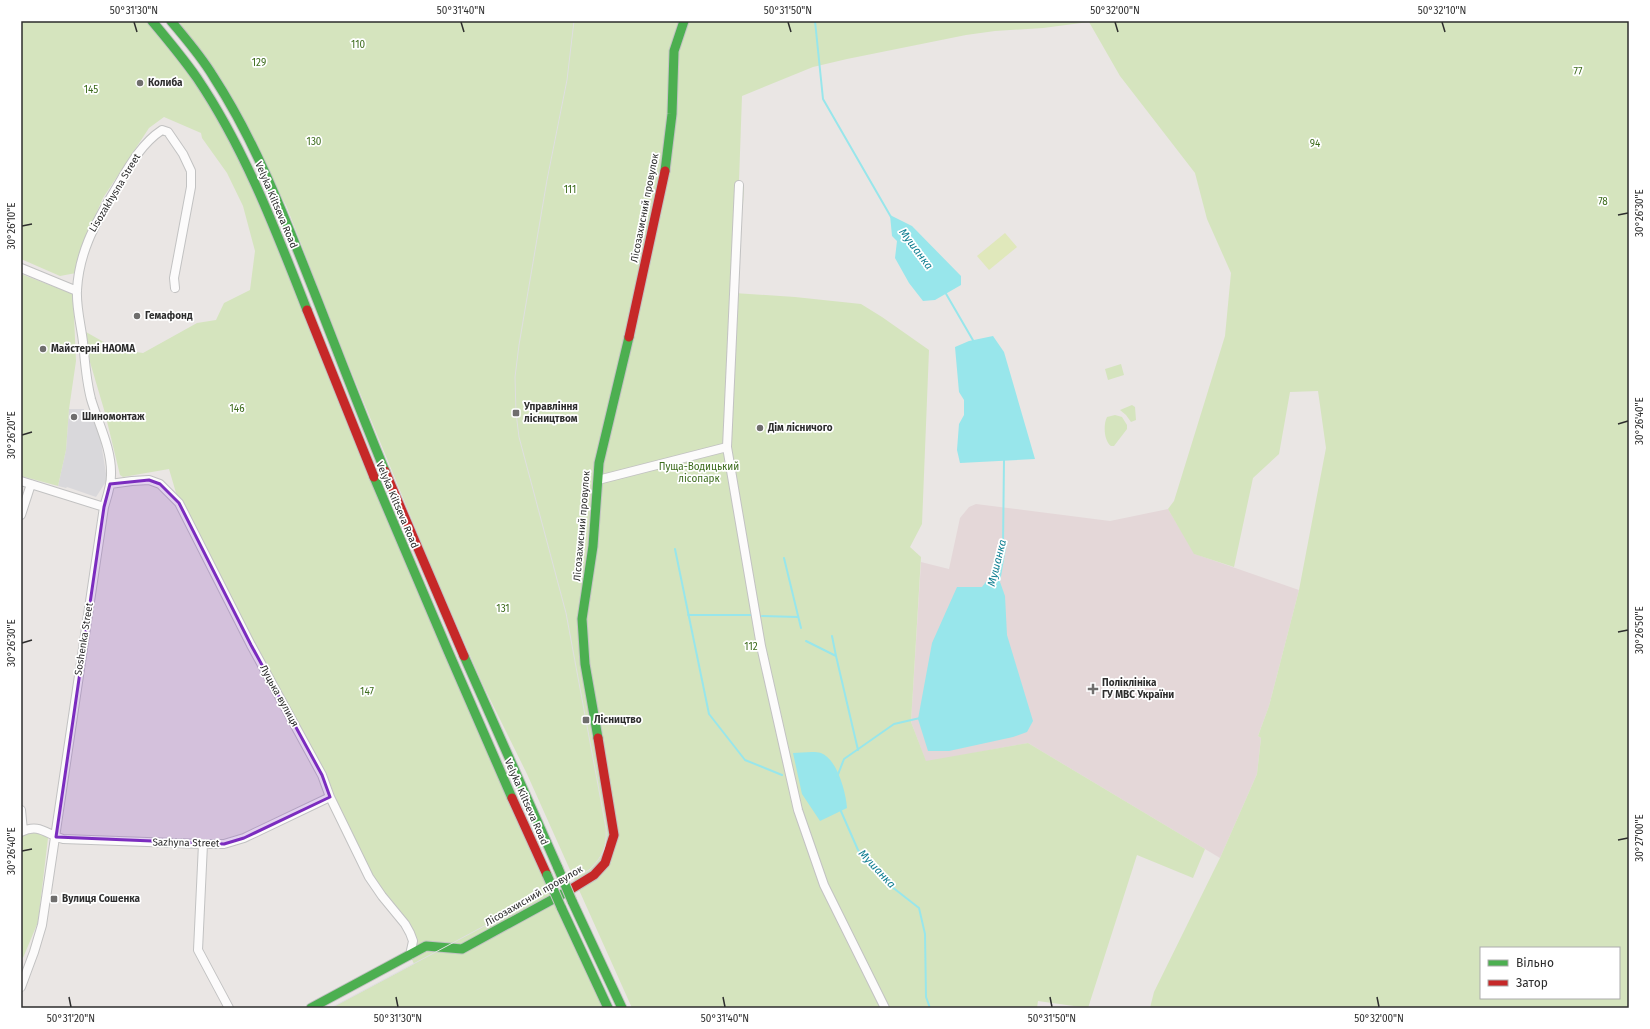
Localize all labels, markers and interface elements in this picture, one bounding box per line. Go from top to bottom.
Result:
text: 50°31'30"N [110,5,158,17]
text: 50°31'40"N [437,5,485,17]
text: 50°31'50"N [764,5,812,17]
text: 50°32'00"N [1090,5,1140,17]
text: 50°32'10"N [1418,5,1466,17]
park label: 110 [351,39,365,51]
park label: 129 [252,57,266,69]
park label: 77 [1574,66,1583,78]
place label: Колиба [148,77,183,89]
marker: Колиба [135,78,145,88]
park label: 145 [84,84,98,96]
park label: 130 [307,136,322,148]
park label: 94 [1310,138,1321,150]
street label: Lisozakhysna Street [87,151,143,234]
street label: Лісозахисний провулок [628,151,662,264]
street label: Velyka Kiltseva Road [252,160,300,250]
park label: 111 [564,184,576,196]
text: 30°26'30"E [1634,189,1646,237]
park label: 78 [1598,196,1608,208]
text: 30°26'10"E [6,202,18,250]
water label: Мушанка [896,226,936,272]
place label: Гемафонд [145,310,193,322]
marker: Гемафонд [132,311,142,321]
place label: Майстерні НАОМА [51,343,136,355]
marker: Майстерні НАОМА [38,344,48,354]
text: 30°26'40"E [1634,397,1646,445]
place label: Управління лісництвом [523,401,578,425]
park label: 146 [230,403,244,415]
marker: Управління лісництвом [511,408,521,418]
text: 30°26'20"E [6,411,18,459]
place label: Шиномонтаж [82,411,145,423]
marker: Шиномонтаж [69,412,79,422]
place label: Дім лісничого [767,422,833,434]
marker: Дім лісничого [755,423,765,433]
street label: Velyka Kiltseva Road [373,460,421,550]
park label: Пуща-Водицький лісопарк [659,461,739,485]
street label: Лісозахисний провулок [570,469,593,582]
water label: Мушанка [985,538,1009,588]
street label: Soshenka Street [72,601,96,676]
park label: 131 [496,603,510,615]
text: 30°26'50"E [1634,606,1646,654]
text: 30°26'30"E [6,619,18,667]
park label: 112 [744,641,758,653]
street label: Луцька вулиця [257,663,301,729]
place label: Поліклініка ГУ МВС України [1102,677,1174,701]
marker: Поліклініка ГУ МВС України [1087,683,1099,695]
park label: 147 [360,686,374,698]
place label: Лісництво [594,714,642,726]
marker: Лісництво [581,715,591,725]
street label: Velyka Kiltseva Road [502,757,550,847]
text: 30°27'00"E [1634,814,1646,862]
text: 30°26'40"E [6,827,18,875]
street label: Sazhyna Street [152,836,220,850]
water label: Мушанка [856,847,898,891]
street label: Лісозахисний провулок [482,862,586,929]
place label: Вулиця Сошенка [62,893,141,905]
marker: Вулиця Сошенка [49,894,59,904]
legend [1480,947,1620,999]
text: Вільно [1516,956,1554,970]
text: Затор [1516,976,1548,990]
text: 50°31'20"N [47,1013,95,1025]
text: 50°31'30"N [374,1013,422,1025]
text: 50°31'40"N [701,1013,749,1025]
text: 50°31'50"N [1028,1013,1076,1025]
text: 50°32'00"N [1354,1013,1404,1025]

